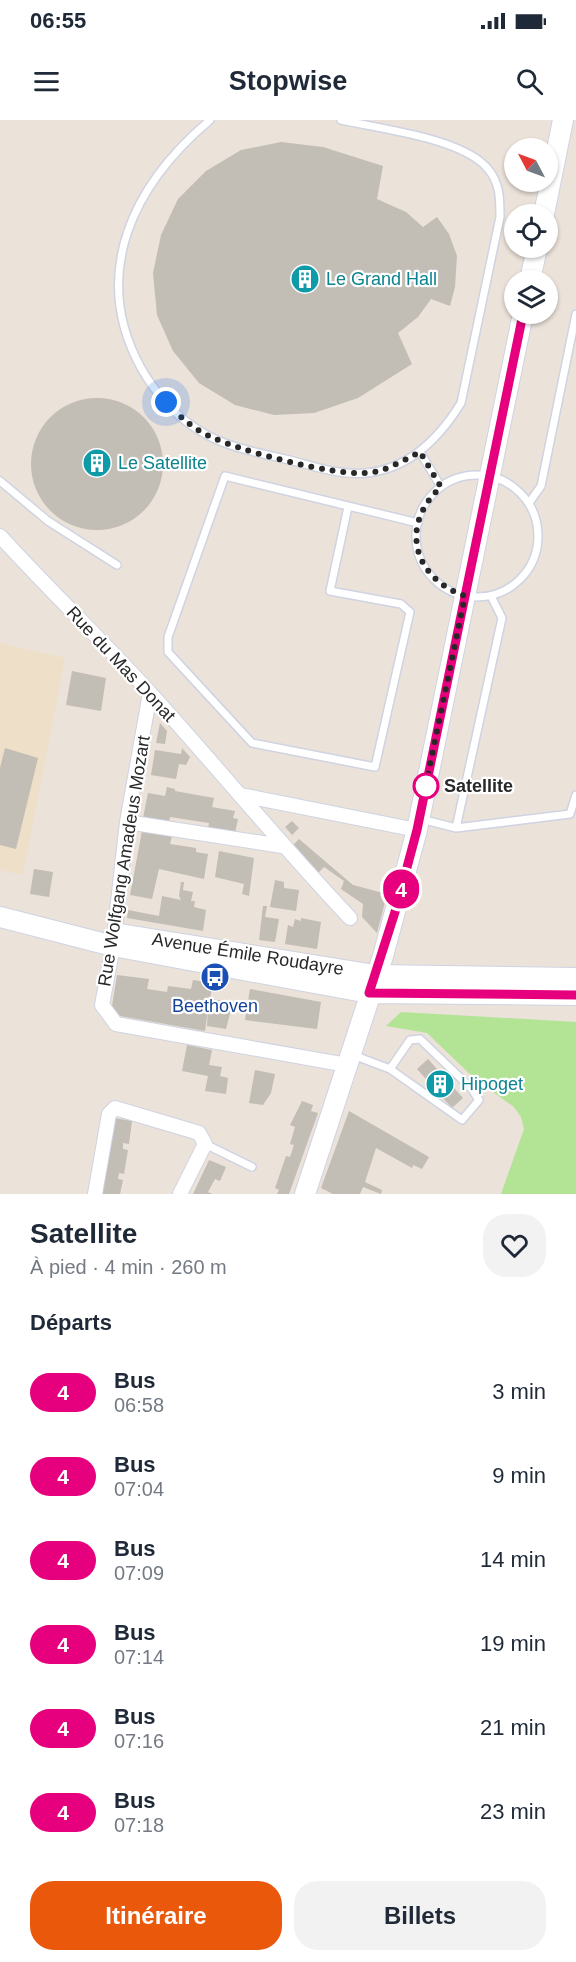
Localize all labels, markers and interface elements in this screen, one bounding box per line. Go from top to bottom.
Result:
text: 06:55 [30,8,86,33]
icon: menu [30,65,63,98]
icon: search [513,65,546,98]
text: Stopwise [229,66,347,96]
north arrow [504,138,558,192]
map controls [504,138,558,324]
button: locate [504,204,558,258]
building icon: Le Grand Hall [289,263,321,295]
place label: Le Grand Hall [326,269,437,289]
button: layers [504,270,558,324]
your location [151,387,181,417]
building icon: Le Satellite [81,447,113,479]
place label: Le Satellite [118,453,207,473]
street label: Rue du Mas Donat [63,602,179,726]
street label: Rue Wolfgang Amadeus Mozart [94,734,154,988]
marker: Satellite [413,773,439,799]
place label: Satellite [444,776,513,796]
line badge: 4 [382,870,420,908]
text: 4 [395,878,407,901]
street label: Avenue Émile Roudayre [151,929,345,979]
bus stop icon: Beethoven [199,961,231,993]
place label: Beethoven [172,996,258,1016]
building icon: Hipoget [424,1068,456,1100]
place label: Hipoget [461,1074,523,1094]
button: heart [483,1214,546,1277]
text: Satellite [30,1218,137,1249]
text: À pied · 4 min · 260 m [30,1256,227,1278]
text: Départs [30,1310,112,1335]
text: Bus [114,1368,156,1393]
text: 3 min [492,1379,546,1404]
text: 4 [57,1381,69,1404]
text: 06:58 [114,1394,164,1416]
text: Bus [114,1452,156,1477]
text: 9 min [492,1463,546,1488]
text: 4 [57,1465,69,1488]
text: 07:04 [114,1478,164,1500]
text: Bus [114,1536,156,1561]
text: 14 min [480,1547,546,1572]
text: 4 [57,1549,69,1572]
text: 07:09 [114,1562,164,1584]
text: Bus [114,1620,156,1645]
text: 19 min [480,1631,546,1656]
text: 4 [57,1633,69,1656]
text: 07:14 [114,1646,164,1668]
text: Bus [114,1704,156,1729]
text: 21 min [480,1715,546,1740]
text: 4 [57,1717,69,1740]
text: 07:16 [114,1730,164,1752]
text: Bus [114,1788,156,1813]
text: 23 min [480,1799,546,1824]
text: 4 [57,1801,69,1824]
text: 07:18 [114,1814,164,1836]
button: Itinéraire [30,1881,282,1950]
button: Billets [294,1881,546,1950]

